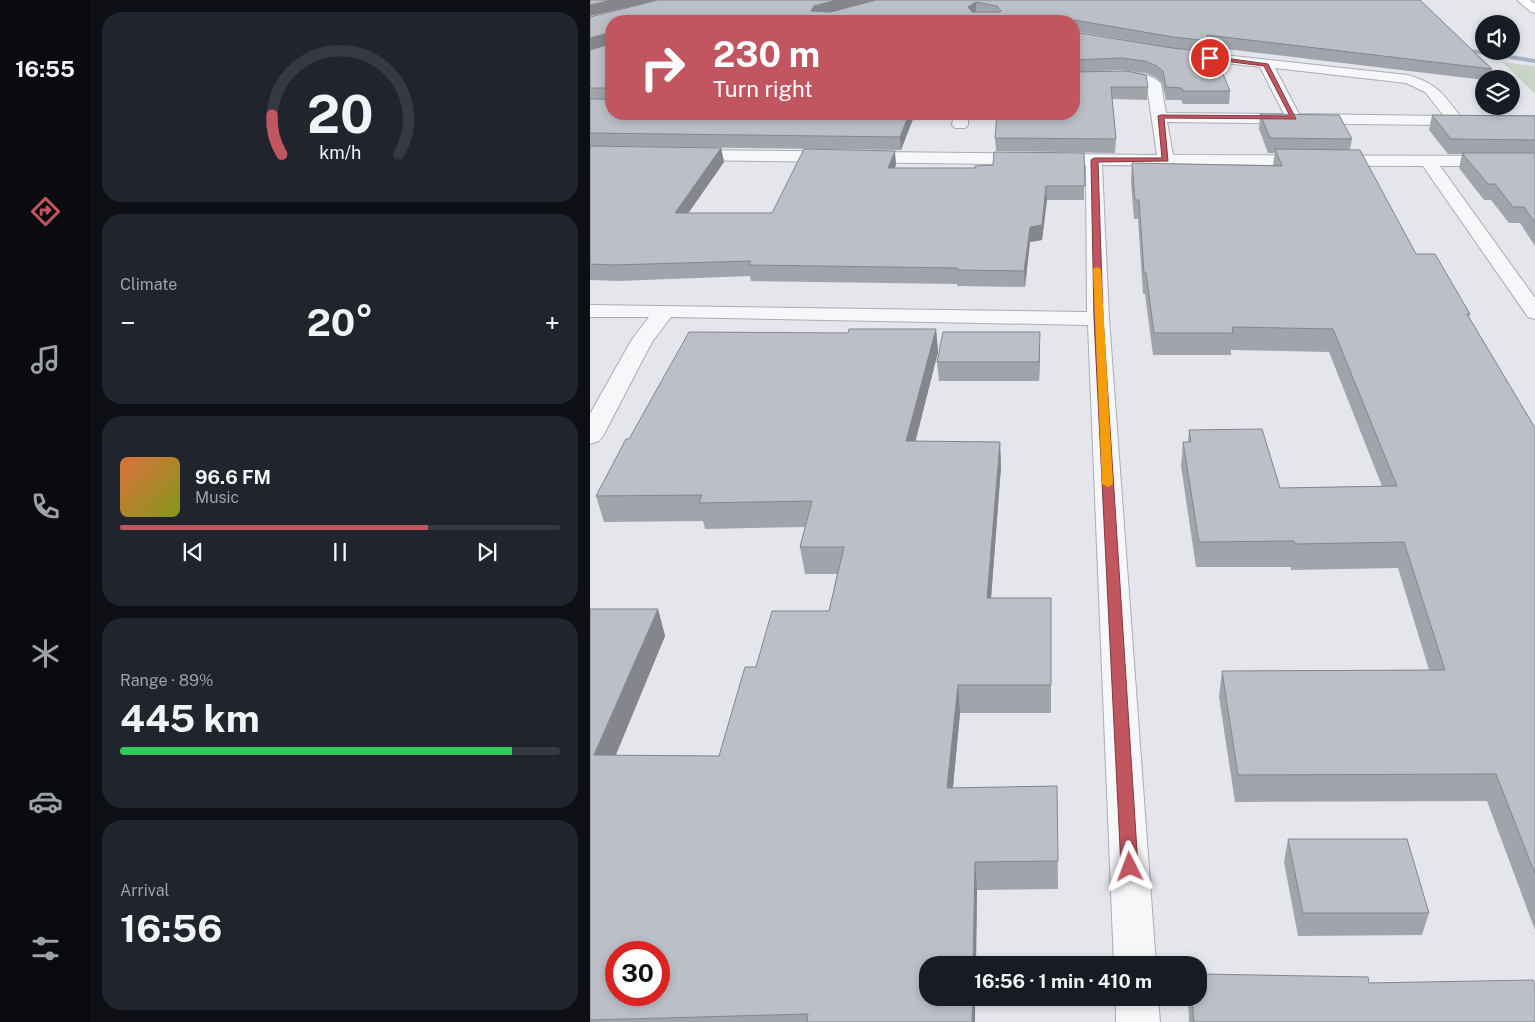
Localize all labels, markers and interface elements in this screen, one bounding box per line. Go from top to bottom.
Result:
map controls [1475,15,1520,115]
button: sound [1475,15,1520,60]
text: 230 m [713,34,820,75]
icon: right [630,35,695,100]
pin [1189,37,1231,79]
icon: arrive [1196,44,1224,72]
text: 16:55 [15,56,75,82]
button: layers [1475,70,1520,115]
text: Turn right [713,76,813,102]
text: 20 [307,84,373,145]
text: km/h [319,142,361,163]
icon: directions [28,194,63,229]
text: Climate [120,275,177,294]
text: 20° [307,300,373,345]
text: − [120,306,136,339]
text: + [544,306,560,339]
icon: music [28,342,63,377]
text: 96.6 FM [195,466,271,488]
text: Music [195,488,239,507]
icon: phone [28,489,63,524]
icon: previous [179,538,207,566]
icon: pause [326,538,354,566]
icon: next [473,538,501,566]
icon: climate [28,636,63,671]
text: Range · 89% [120,671,213,690]
text: 445 km [120,696,260,741]
icon: car [28,784,63,819]
position arrow [1103,840,1155,892]
text: Arrival [120,881,169,900]
text: 16:56 [120,906,222,951]
icon: filters [28,931,63,966]
speed limit sign: 30 [605,941,670,1006]
text: 16:56 · 1 min · 410 m [974,970,1152,992]

